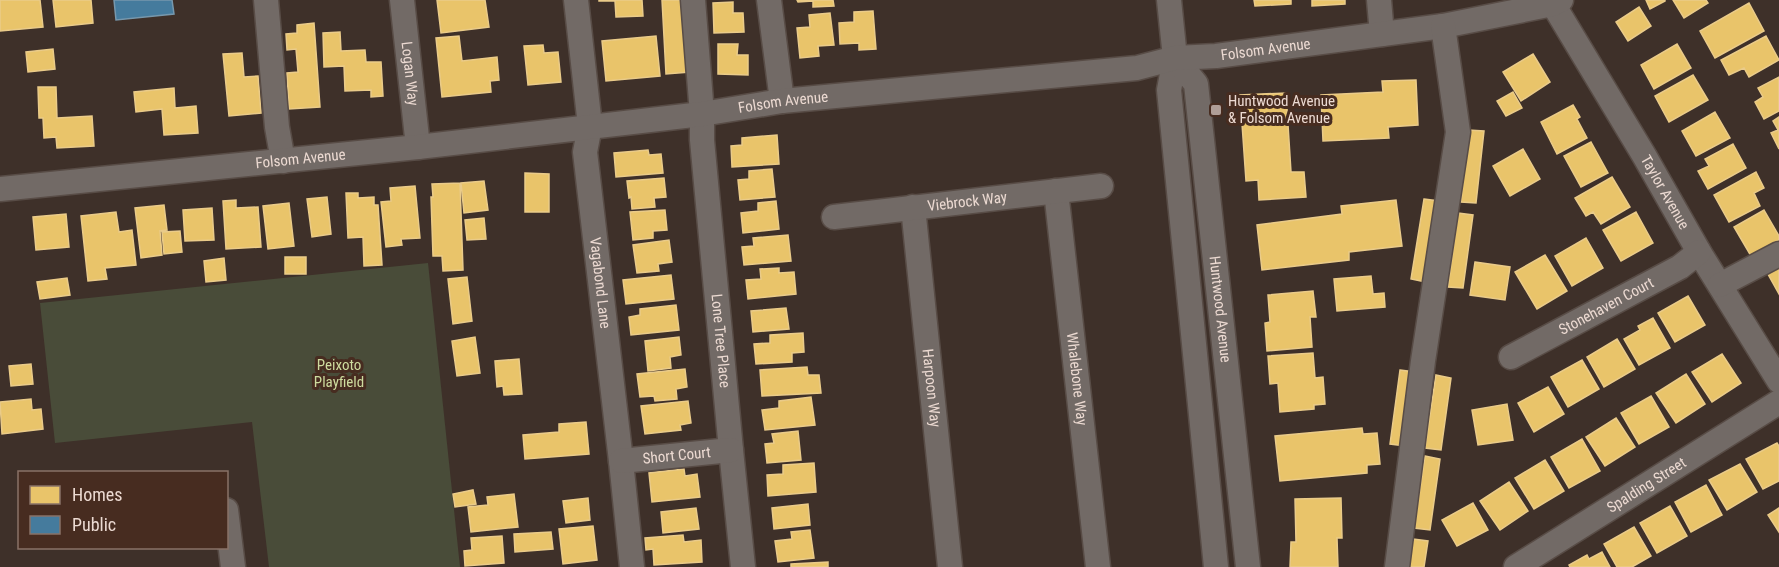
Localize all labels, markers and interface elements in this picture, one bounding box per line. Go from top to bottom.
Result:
street label: Folsom Avenue [1220,35,1312,64]
street label: Logan Way [398,41,422,107]
street label: Folsom Avenue [737,88,829,117]
place label: Huntwood Avenue & Folsom Avenue [1228,92,1335,127]
marker: Huntwood Avenue & Folsom Avenue [1209,103,1223,117]
street label: Folsom Avenue [255,145,346,172]
street label: Taylor Avenue [1637,152,1693,233]
street label: Viebrock Way [926,188,1008,215]
street label: Vagabond Lane [586,236,614,329]
street label: Huntwood Avenue [1206,255,1235,364]
street label: Stonehaven Court [1556,274,1657,339]
street label: Lone Tree Place [707,293,734,389]
street label: Whalebone Way [1063,331,1091,426]
street label: Harpoon Way [919,348,945,428]
park label: Peixoto Playfield [314,356,364,391]
street label: Short Court [642,443,712,468]
street label: Spalding Street [1604,454,1689,517]
legend [18,471,228,549]
text: Homes [72,484,122,505]
text: Public [72,514,116,535]

